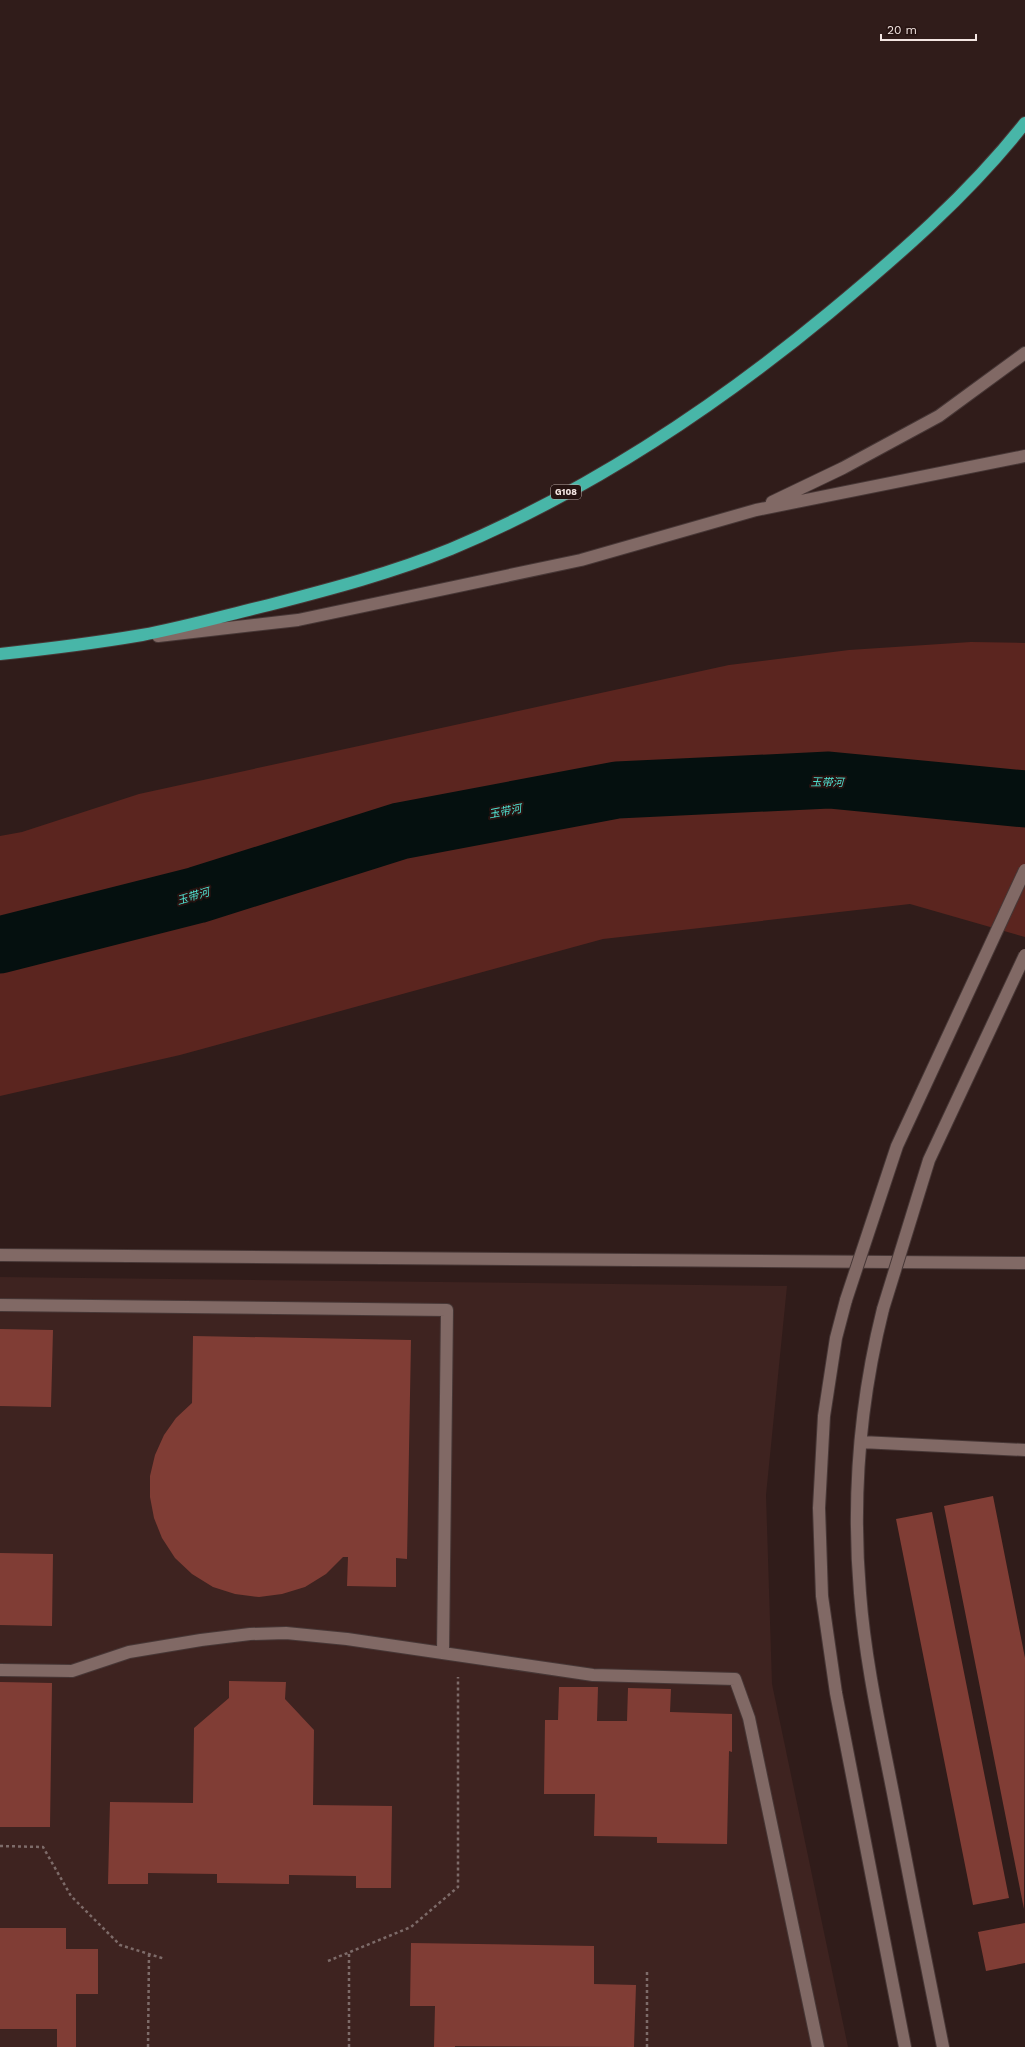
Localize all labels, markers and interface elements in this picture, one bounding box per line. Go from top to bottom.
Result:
scale bar [881,16,976,42]
text: 20 m [887,23,917,37]
road number: G108 [551,485,581,499]
water label: 玉带河 [810,776,846,789]
water label: 玉带河 [488,802,524,821]
water label: 玉带河 [175,885,213,907]

